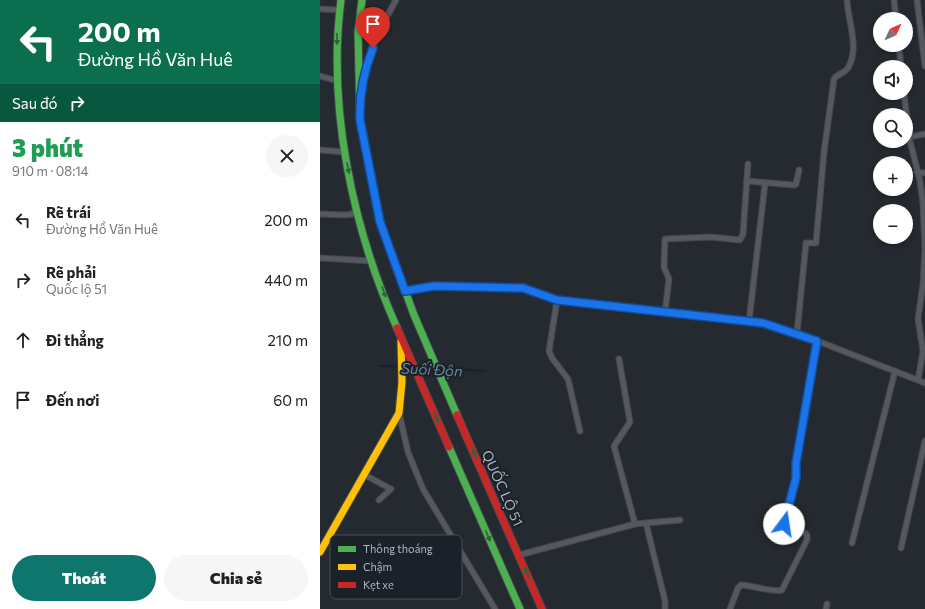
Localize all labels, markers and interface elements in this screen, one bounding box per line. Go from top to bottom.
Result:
pin [356,7.0,390,48]
north arrow [873,12,913,52]
map controls [873,12,913,244]
icon: arrive [362,13,384,35]
text: 200 m [78,14,161,48]
icon: left [12,16,64,68]
one-way arrow [334,33,340,46]
text: Đường Hồ Văn Huê [78,48,233,70]
button: sound [873,60,913,100]
icon: right [66,92,88,114]
text: Sau đó [12,94,58,112]
button: search [873,108,913,148]
text: 3 phút [12,133,83,162]
button: close [266,135,308,177]
button: + [873,156,913,196]
one-way arrow [345,162,351,174]
text: 910 m · 08:14 [12,163,89,179]
text: Rẽ trái [46,203,91,221]
button: − [873,204,913,244]
icon: left [12,209,34,231]
text: 200 m [264,211,308,229]
text: Đường Hồ Văn Huê [46,221,158,237]
text: Rẽ phải [46,263,96,281]
icon: right [12,269,34,291]
text: 440 m [264,271,308,289]
text: Quốc lộ 51 [46,281,107,297]
one-way arrow [381,287,387,299]
icon: ahead [12,329,34,351]
text: Đi thẳng [46,331,104,349]
text: 210 m [268,331,308,349]
water label: Suối Độn [401,358,463,380]
icon: arrive [12,389,34,411]
text: Đến nơi [46,391,99,409]
text: 60 m [273,391,308,409]
one-way arrow [433,411,439,423]
street label: QUỐC LỘ 51 [479,447,529,529]
one-way arrow [472,449,478,460]
position arrow [763,503,805,545]
one-way arrow [485,530,491,542]
legend [330,535,462,599]
text: Thông thoáng [363,542,433,555]
button: Thoát [12,555,156,601]
button: Chia sẻ [164,555,308,601]
text: Chậm [363,560,392,573]
one-way arrow [524,568,530,579]
text: Kẹt xe [363,578,394,591]

